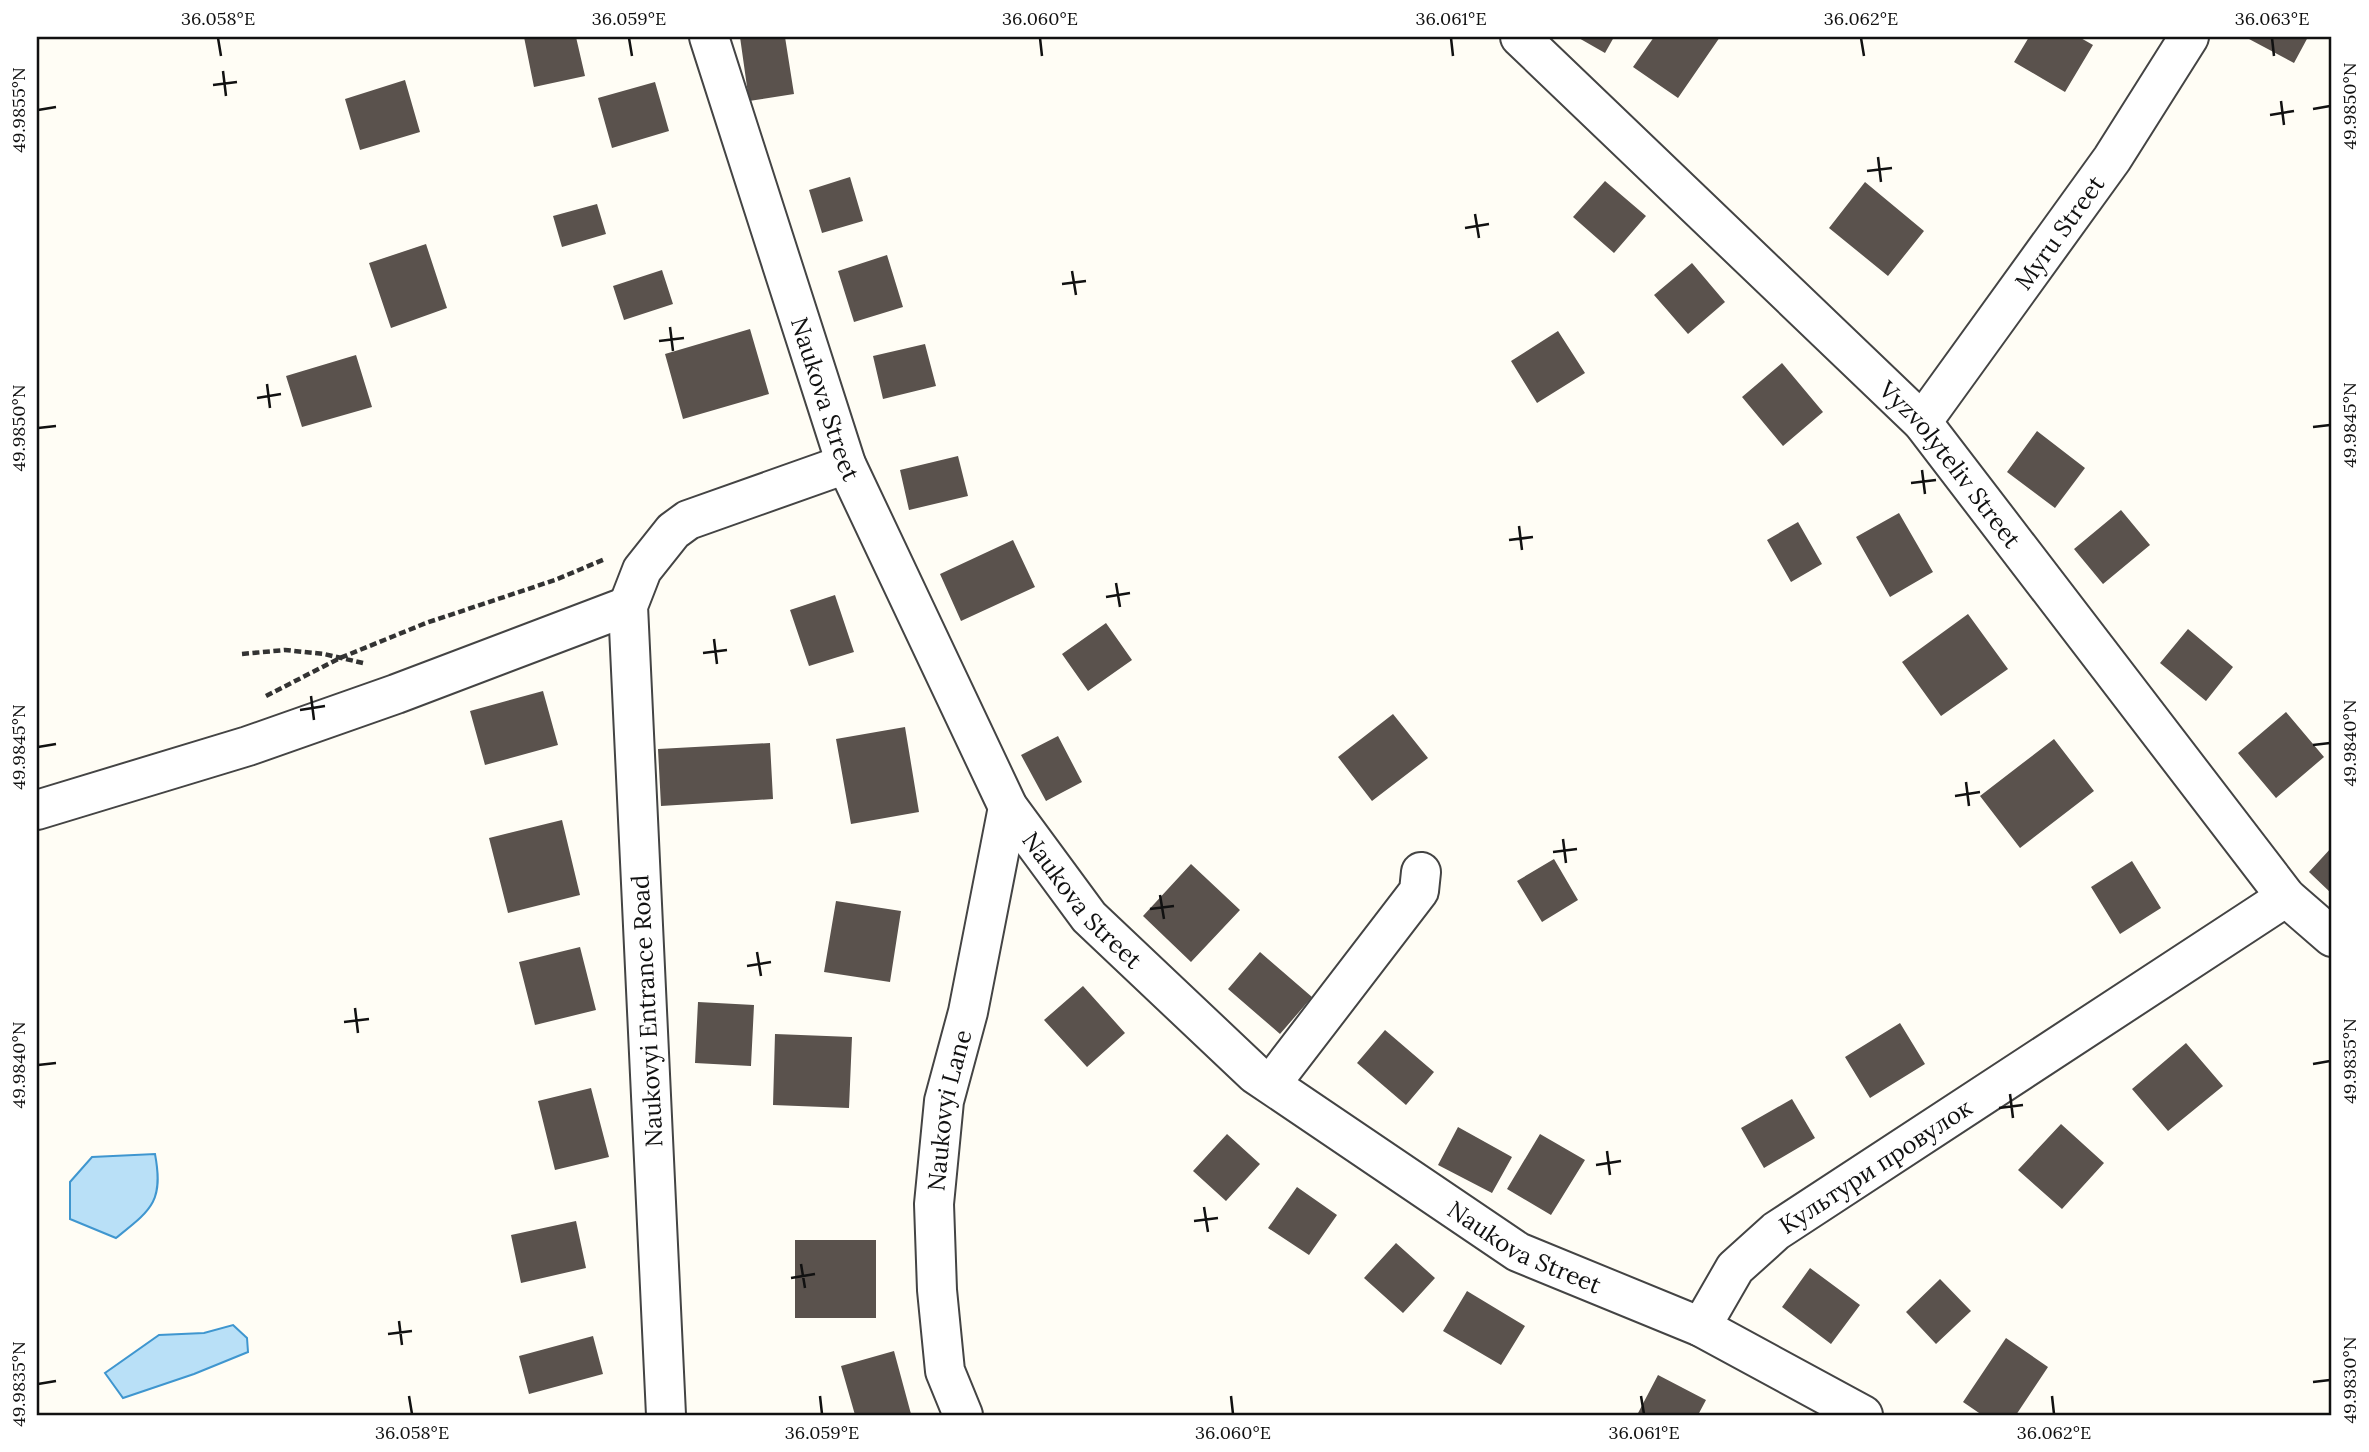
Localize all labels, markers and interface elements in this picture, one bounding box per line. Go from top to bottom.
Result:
text: 36.058°E [181,7,255,30]
text: 36.059°E [592,7,666,30]
text: 36.060°E [1002,7,1078,30]
text: 36.061°E [1415,7,1487,30]
text: 36.062°E [1824,7,1898,30]
text: 36.063°E [2235,7,2309,30]
text: 49.9850°N [2338,63,2361,149]
text: 49.9855°N [7,67,30,153]
street label: Myru Street [2007,169,2111,296]
street label: Naukova Street [784,313,867,486]
street label: Vyzvolyteliv Street [1872,373,2029,554]
text: 49.9845°N [2338,382,2361,468]
text: 49.9850°N [7,385,30,471]
text: 49.9840°N [2338,700,2361,786]
text: 49.9845°N [7,704,30,790]
street label: Naukova Street [1016,825,1149,975]
street label: Naukovyi Entrance Road [624,874,670,1148]
text: 49.9835°N [2338,1018,2361,1104]
text: 49.9840°N [7,1022,30,1108]
street label: Naukovyi Lane [920,1026,978,1192]
street label: Культури провулок [1773,1091,1978,1240]
street label: Naukova Street [1442,1193,1607,1300]
text: 49.9830°N [2338,1336,2361,1424]
text: 49.9835°N [7,1341,30,1427]
text: 36.058°E [375,1421,449,1444]
text: 36.059°E [785,1421,859,1444]
text: 36.060°E [1195,1421,1271,1444]
text: 36.061°E [1608,1421,1680,1444]
text: 36.062°E [2017,1421,2091,1444]

